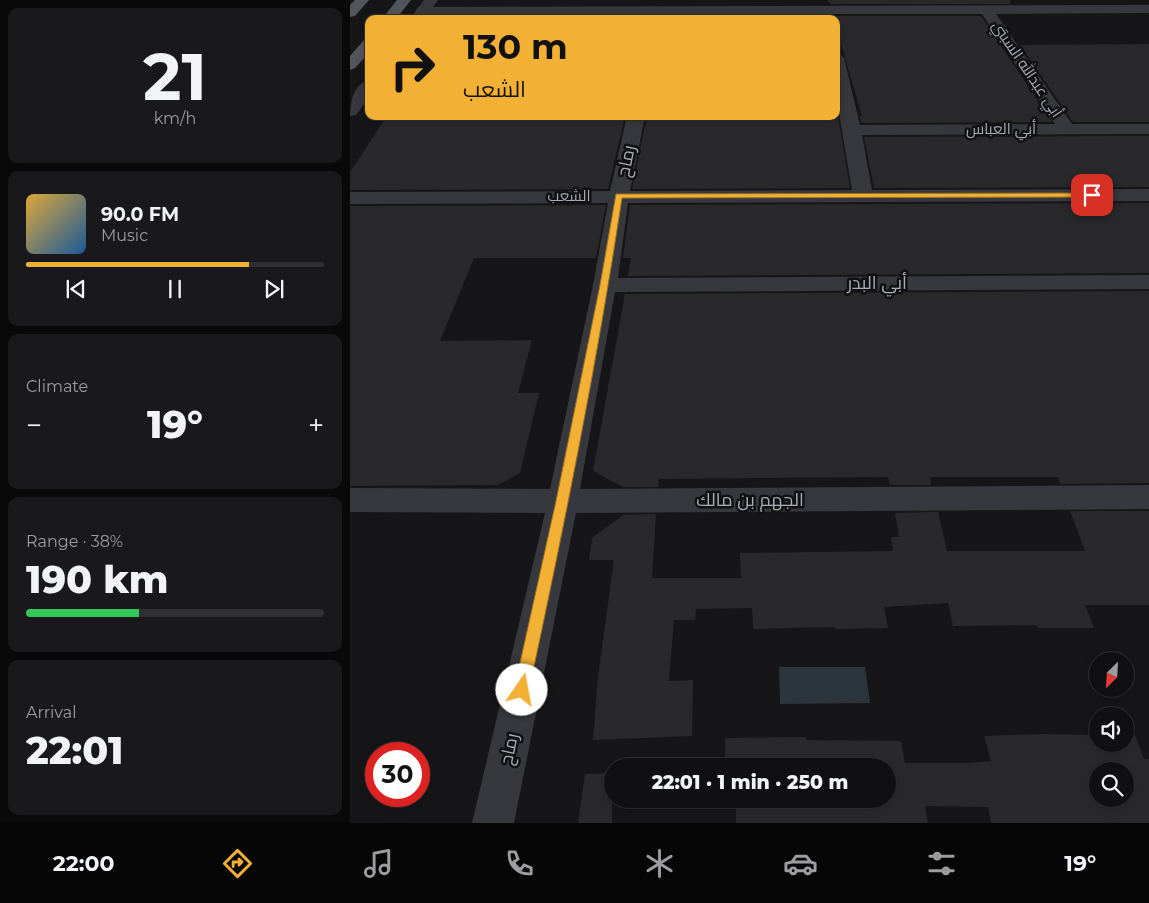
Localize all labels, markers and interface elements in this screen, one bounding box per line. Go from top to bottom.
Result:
street label: أبي عبدالله السبتي [986,17,1067,122]
text: 130 m [463,25,568,68]
icon: right [380,35,445,100]
text: 21 [143,37,207,116]
text: الشعب [463,76,526,103]
text: km/h [154,109,196,128]
street label: أبي العباس [966,119,1036,141]
street label: رماح [612,143,641,179]
pin [1071,174,1113,216]
icon: arrive [1078,181,1106,209]
street label: الشعب [548,186,590,205]
text: 90.0 FM [101,203,179,226]
text: Music [101,226,148,245]
street label: أبي البدر [846,272,907,297]
icon: previous [62,275,90,303]
icon: pause [161,275,189,303]
icon: next [260,275,288,303]
text: Climate [26,377,88,396]
text: 19° [147,401,203,448]
text: − [26,408,42,442]
text: + [308,408,324,442]
street label: الجهم بن مالك [696,489,804,512]
text: Range · 38% [26,532,123,551]
text: 190 km [26,556,169,603]
north arrow [1089,652,1134,698]
map controls [1089,652,1134,807]
position arrow [495,663,547,715]
text: Arrival [26,703,76,722]
button: sound [1089,707,1134,752]
text: 22:01 [26,727,123,774]
street label: رماح [495,731,524,767]
speed limit sign: 30 [365,742,430,807]
button: search [1089,762,1134,807]
text: 22:01 · 1 min · 250 m [652,771,848,794]
icon: directions [220,846,255,881]
icon: music [361,846,396,881]
icon: phone [502,846,537,881]
icon: climate [642,846,677,881]
icon: car [783,846,818,881]
icon: filters [924,846,959,881]
text: 22:00 [53,850,114,877]
text: 19° [1064,850,1096,877]

